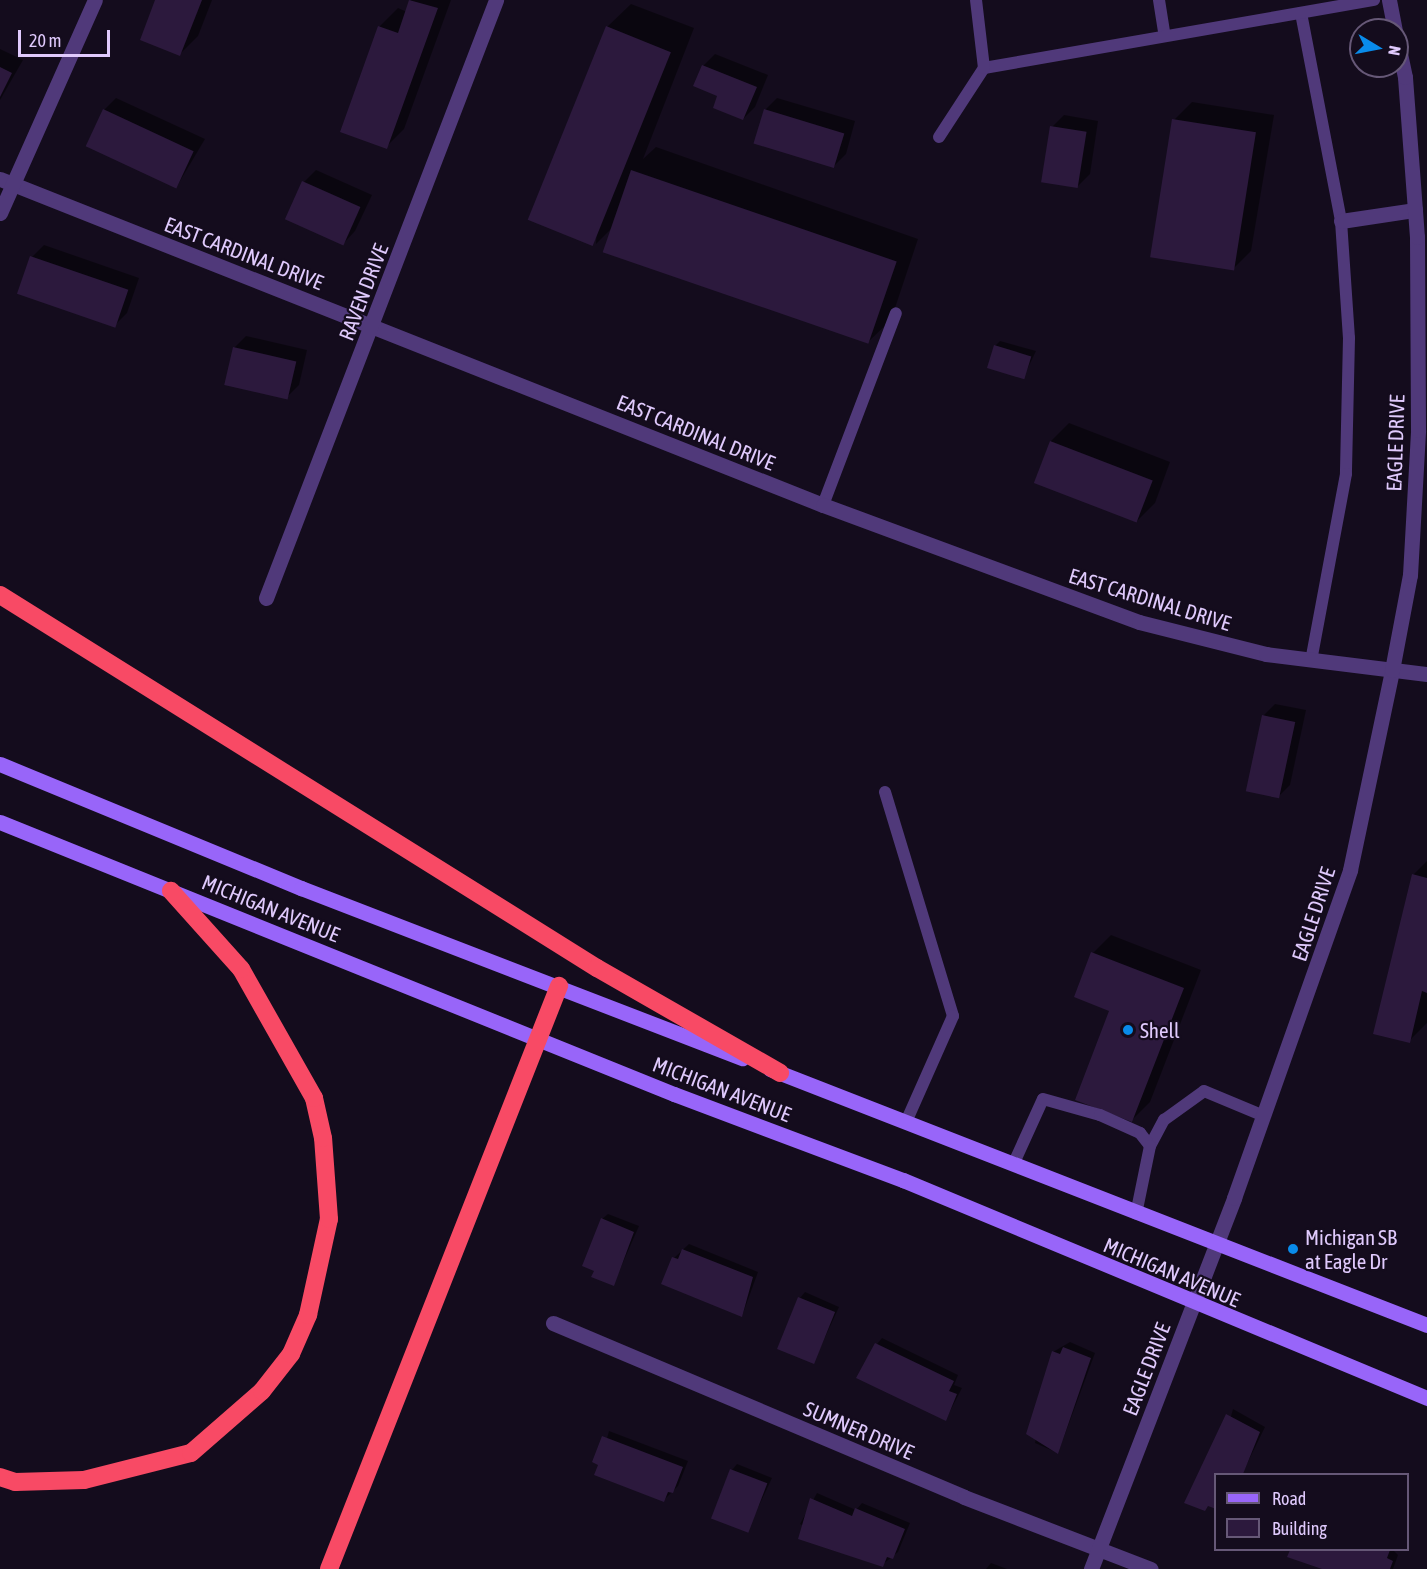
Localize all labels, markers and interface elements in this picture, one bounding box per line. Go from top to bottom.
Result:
scale bar [21,18,112,56]
north arrow [1349,18,1409,78]
text: 20 m [29,30,61,51]
text: N [1385,45,1404,57]
street label: EAST CARDINAL DRIVE [161,211,327,295]
street label: RAVEN DRIVE [333,240,393,344]
street label: EAST CARDINAL DRIVE [613,389,779,475]
street label: EAGLE DRIVE [1381,394,1409,492]
street label: EAST CARDINAL DRIVE [1066,562,1234,636]
street label: EAGLE DRIVE [1286,864,1340,964]
street label: MICHIGAN AVENUE [199,869,343,947]
place label: Shell [1140,1017,1180,1043]
marker: Shell [1121,1023,1135,1037]
street label: MICHIGAN AVENUE [649,1051,795,1127]
place label: Michigan SB at Eagle Dr [1305,1224,1397,1274]
street label: MICHIGAN AVENUE [1100,1232,1244,1312]
marker: Michigan SB at Eagle Dr [1286,1242,1300,1256]
street label: EAGLE DRIVE [1117,1319,1175,1419]
street label: SUMNER DRIVE [800,1396,918,1464]
legend [1214,1473,1409,1551]
text: Road [1272,1488,1306,1509]
text: Building [1272,1518,1327,1539]

